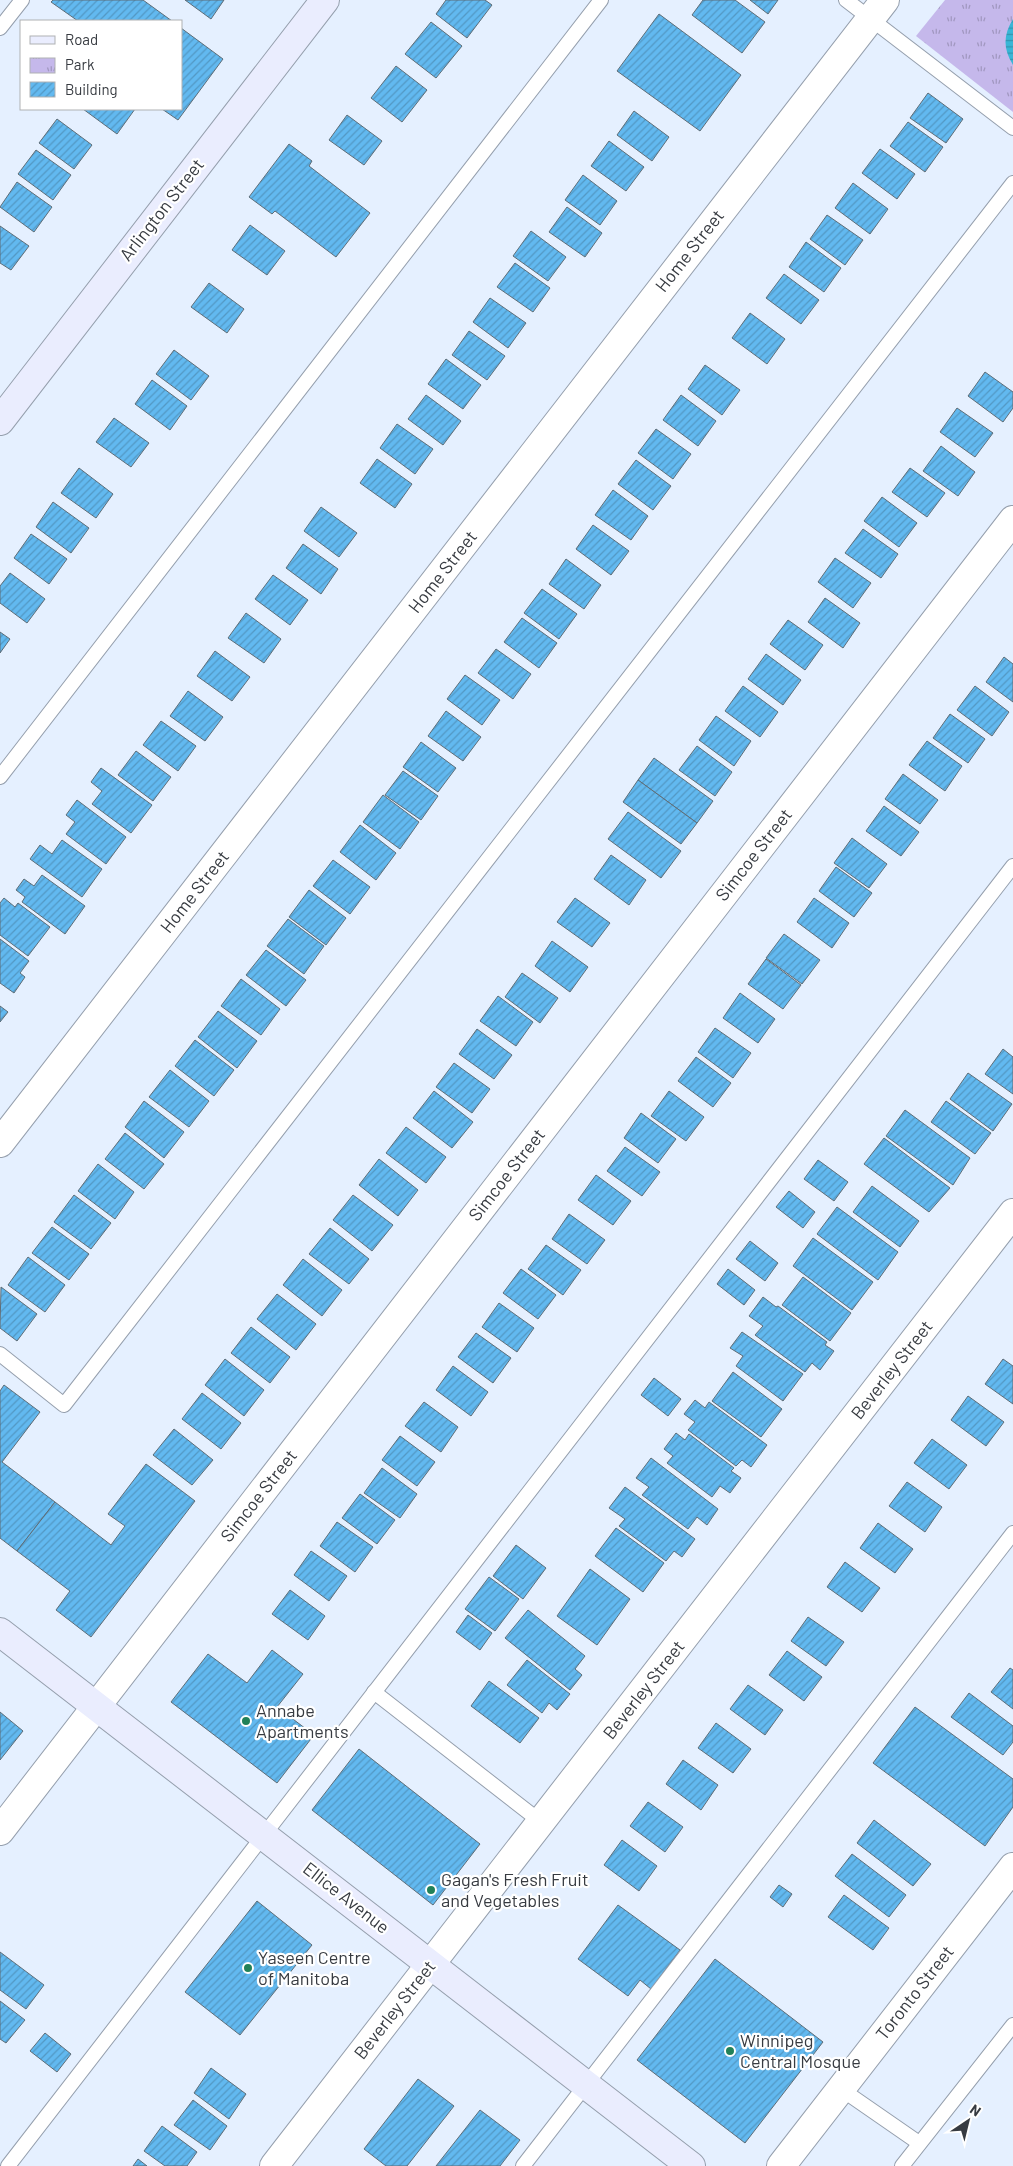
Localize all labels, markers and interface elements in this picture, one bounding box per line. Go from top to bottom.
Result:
legend [20,20,182,110]
text: Road [65,30,98,48]
text: Park [65,55,95,73]
text: Building [65,80,118,98]
street label: Arlington Street [114,154,208,265]
street label: Home Street [650,205,728,296]
street label: Home Street [403,526,481,617]
street label: Simcoe Street [710,804,796,905]
street label: Home Street [155,846,233,937]
street label: Simcoe Street [463,1124,549,1225]
street label: Beverley Street [846,1315,937,1423]
street label: Simcoe Street [215,1445,301,1546]
street label: Beverley Street [598,1635,689,1743]
place label: Annabe Apartments [256,1699,349,1742]
marker: Annabe Apartments [240,1715,252,1727]
street label: Ellice Avenue [299,1857,394,1938]
place label: Gagan's Fresh Fruit and Vegetables [441,1868,588,1911]
marker: Gagan's Fresh Fruit and Vegetables [425,1884,437,1896]
street label: Toronto Street [871,1941,958,2044]
place label: Yaseen Centre of Manitoba [258,1946,371,1989]
street label: Beverley Street [349,1955,440,2063]
marker: Yaseen Centre of Manitoba [242,1962,254,1974]
place label: Winnipeg Central Mosque [740,2029,861,2072]
marker: Winnipeg Central Mosque [724,2045,736,2057]
north arrow [943,2096,993,2146]
text: N [967,2100,984,2120]

